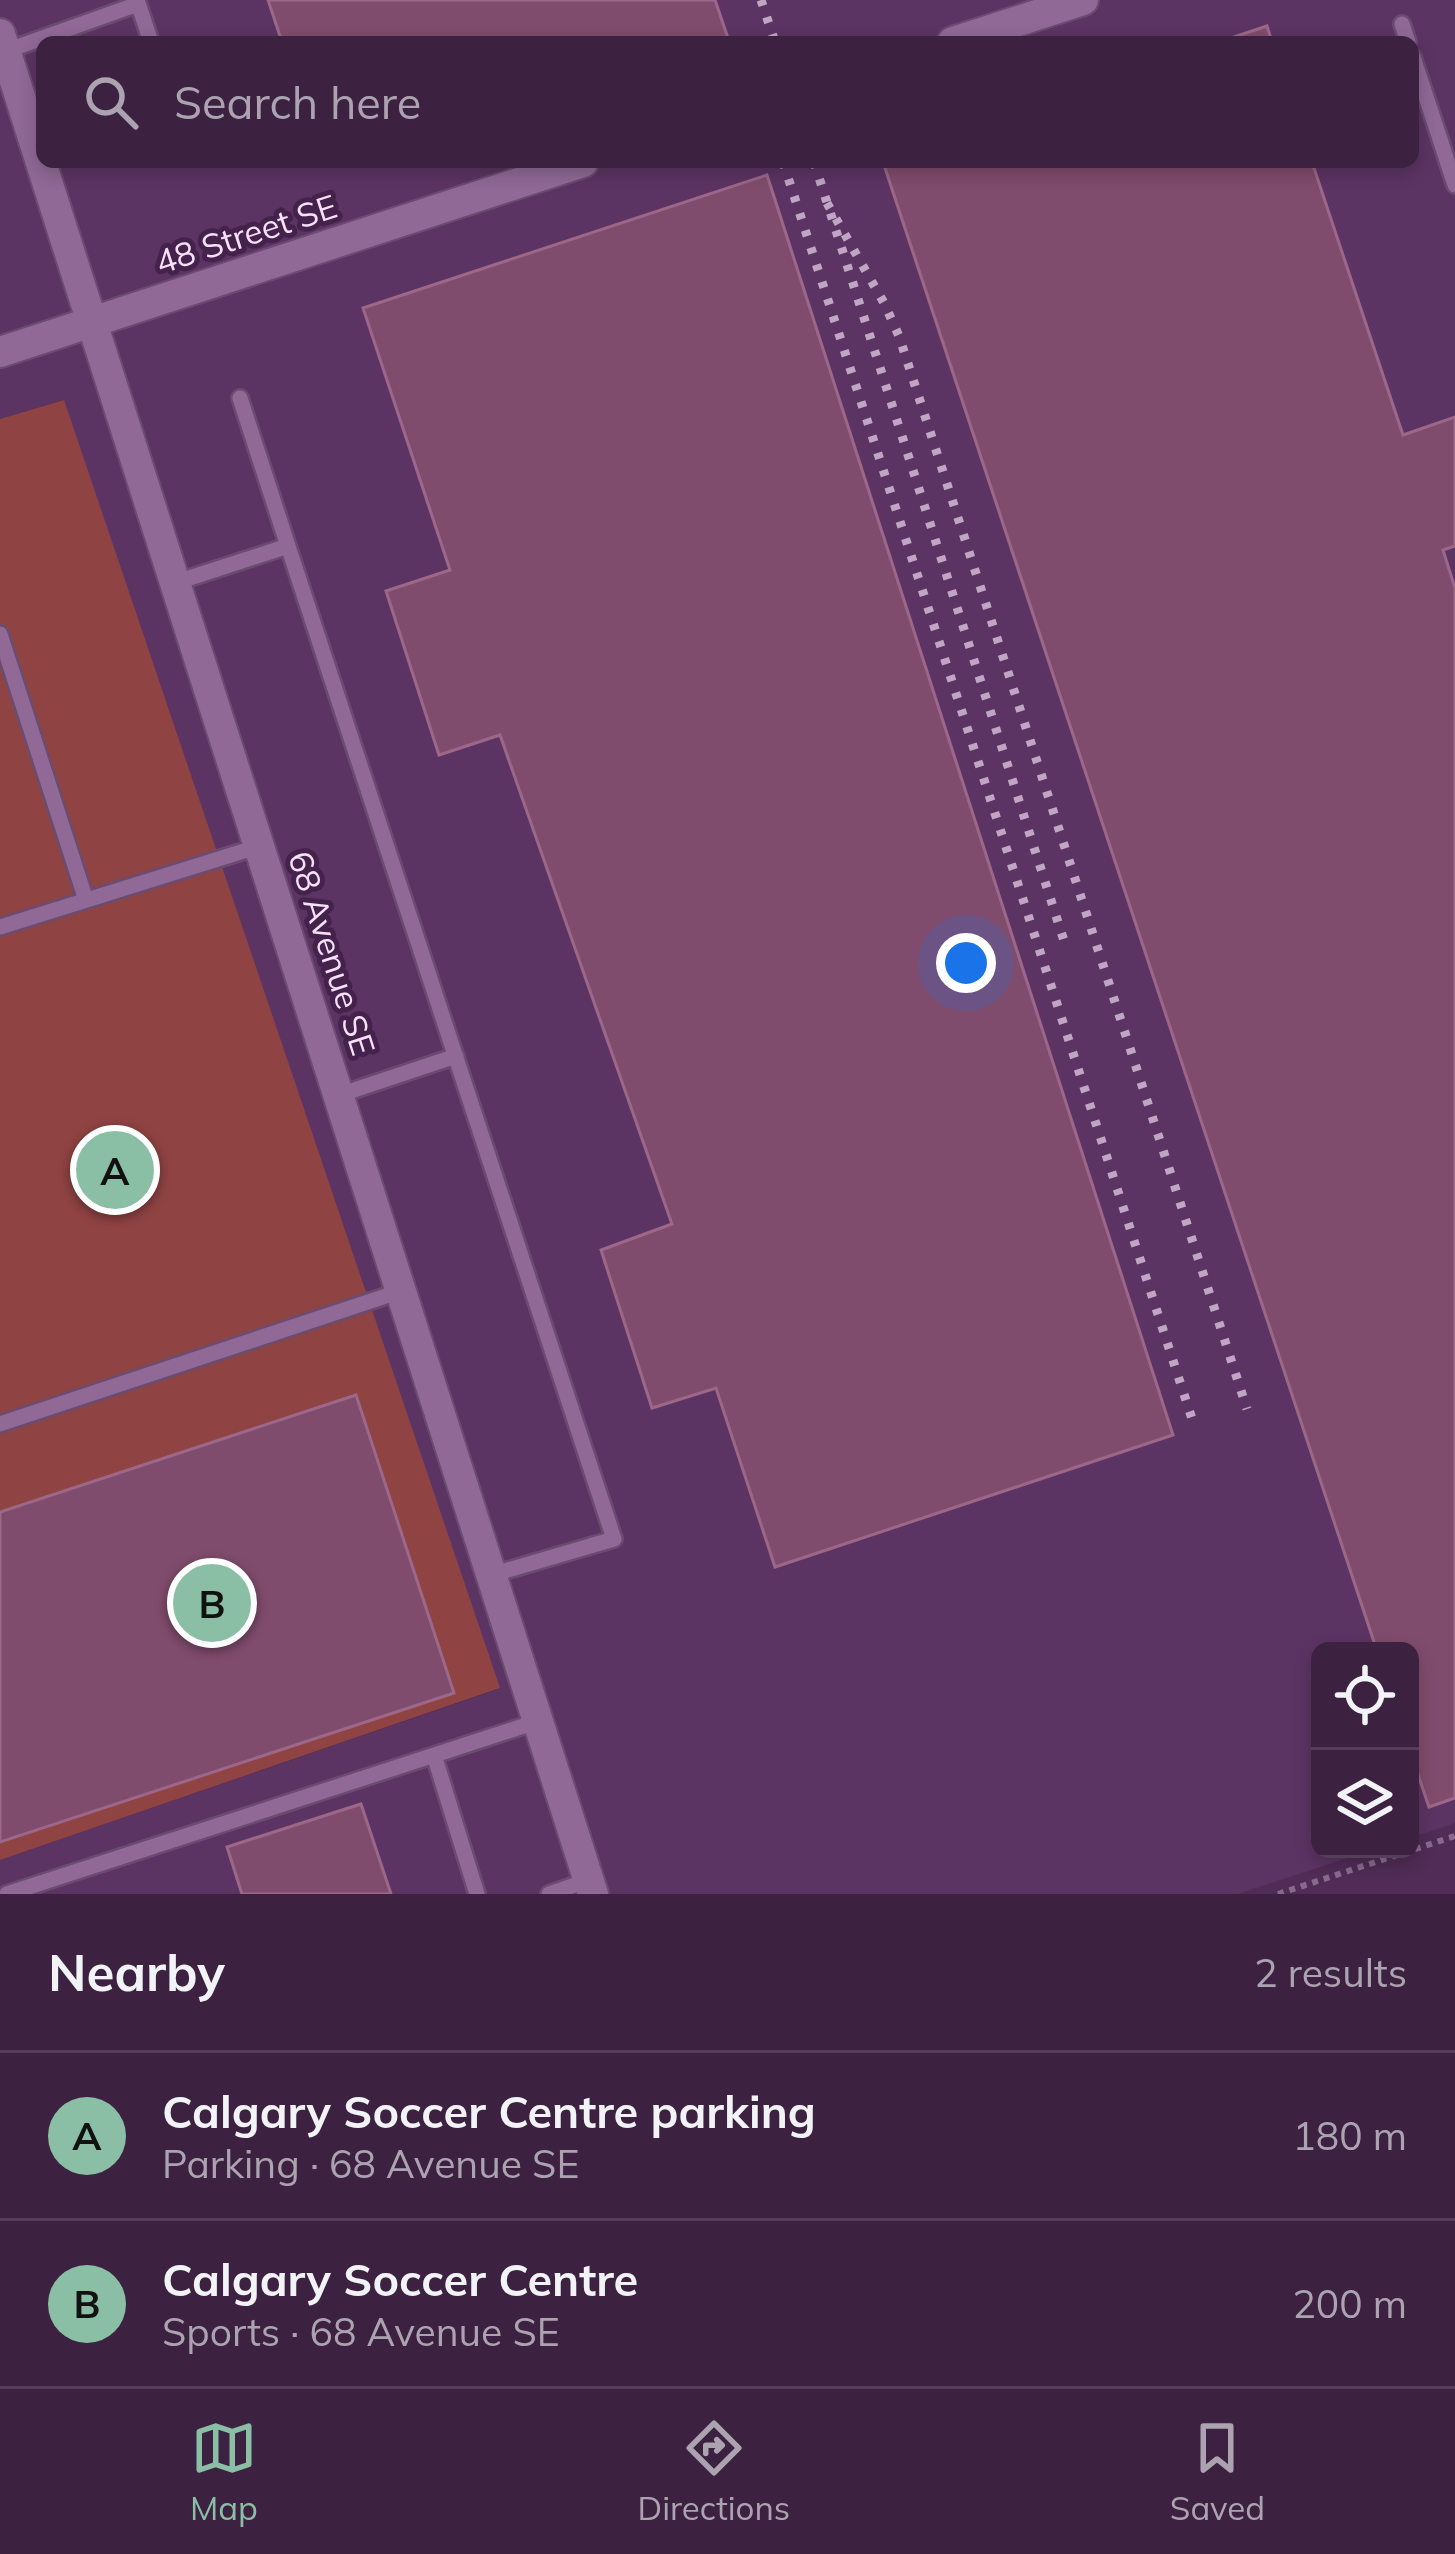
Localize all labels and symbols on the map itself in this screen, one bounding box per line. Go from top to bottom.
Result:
street label: 48 Street SE [150,185,342,282]
street label: 68 Avenue SE [280,846,385,1060]
your location [936,933,996,993]
pin: A [76,1125,154,1215]
pin: B [173,1558,251,1648]

